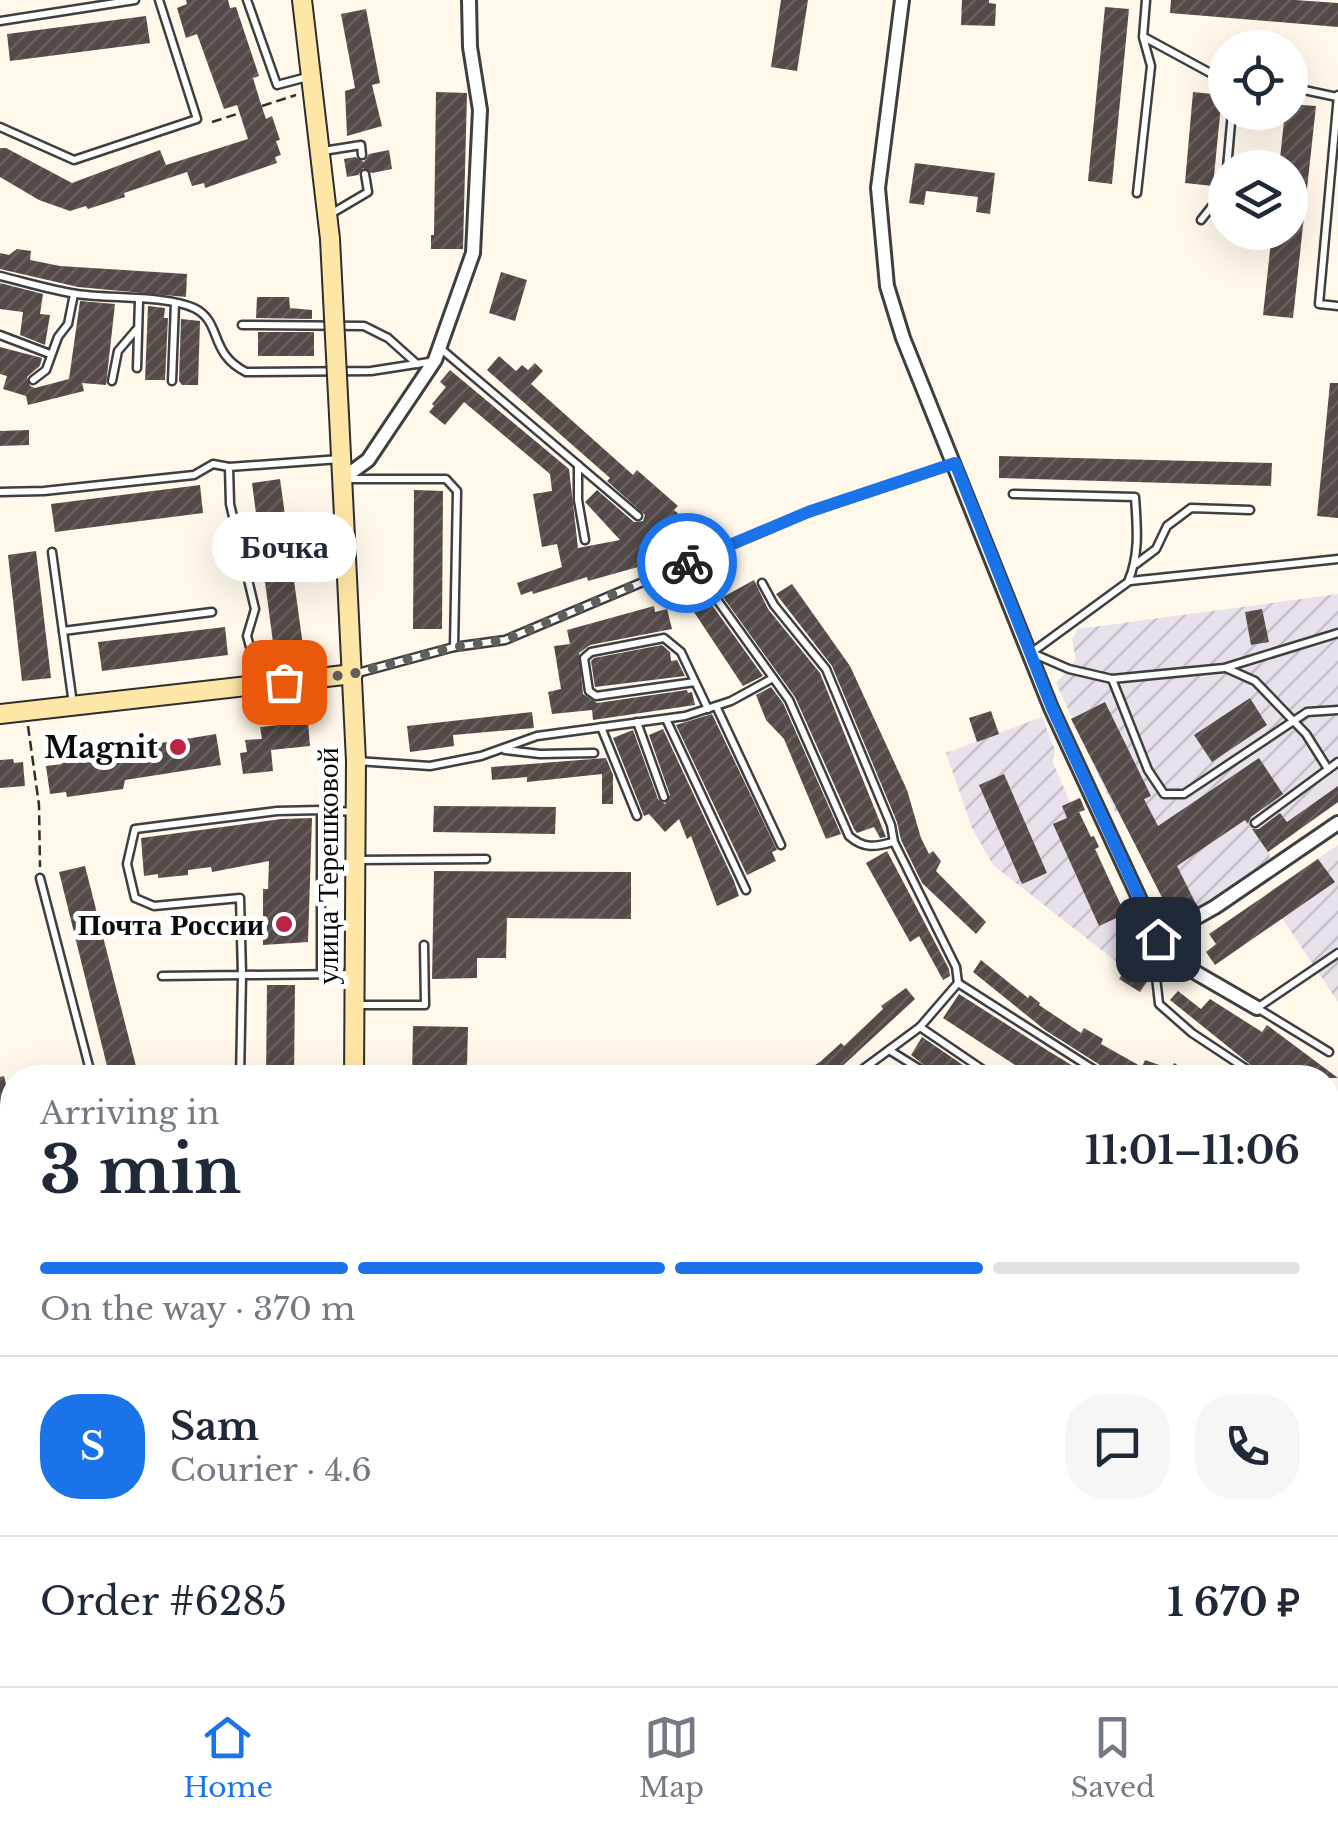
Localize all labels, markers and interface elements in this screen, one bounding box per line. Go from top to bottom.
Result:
map controls [1208,30,1308,250]
button: locate [1208,30,1308,130]
button: layers [1208,150,1308,250]
callout: Бочка [212,512,356,582]
courier [637,513,737,613]
text: Бочка [240,527,329,567]
icon: bike [660,536,715,591]
pin [242,640,327,725]
icon: bag [257,655,312,710]
place label: Magnit [44,729,159,766]
marker: Magnit [167,736,189,758]
street label: улица Терешковой [309,747,346,985]
pin [1116,897,1201,982]
place label: Почта России [78,906,264,943]
icon: home [1131,912,1186,967]
marker: Почта России [273,913,295,935]
text: Arriving in [40,1093,219,1133]
text: 11:01–11:06 [1085,1127,1300,1174]
text: 3 min [40,1130,241,1211]
text: On the way · 370 m [40,1289,355,1329]
button: chat [1065,1394,1170,1499]
button: phone [1195,1394,1300,1499]
text: Sam [170,1403,259,1450]
text: S [80,1423,105,1470]
text: Courier · 4.6 [170,1450,372,1490]
text: Order #6285 [40,1578,287,1625]
text: 1 670 ₽ [1167,1579,1300,1626]
tab: Home [183,1710,273,1805]
tab: Map [639,1710,704,1805]
tab: Saved [1070,1710,1155,1805]

